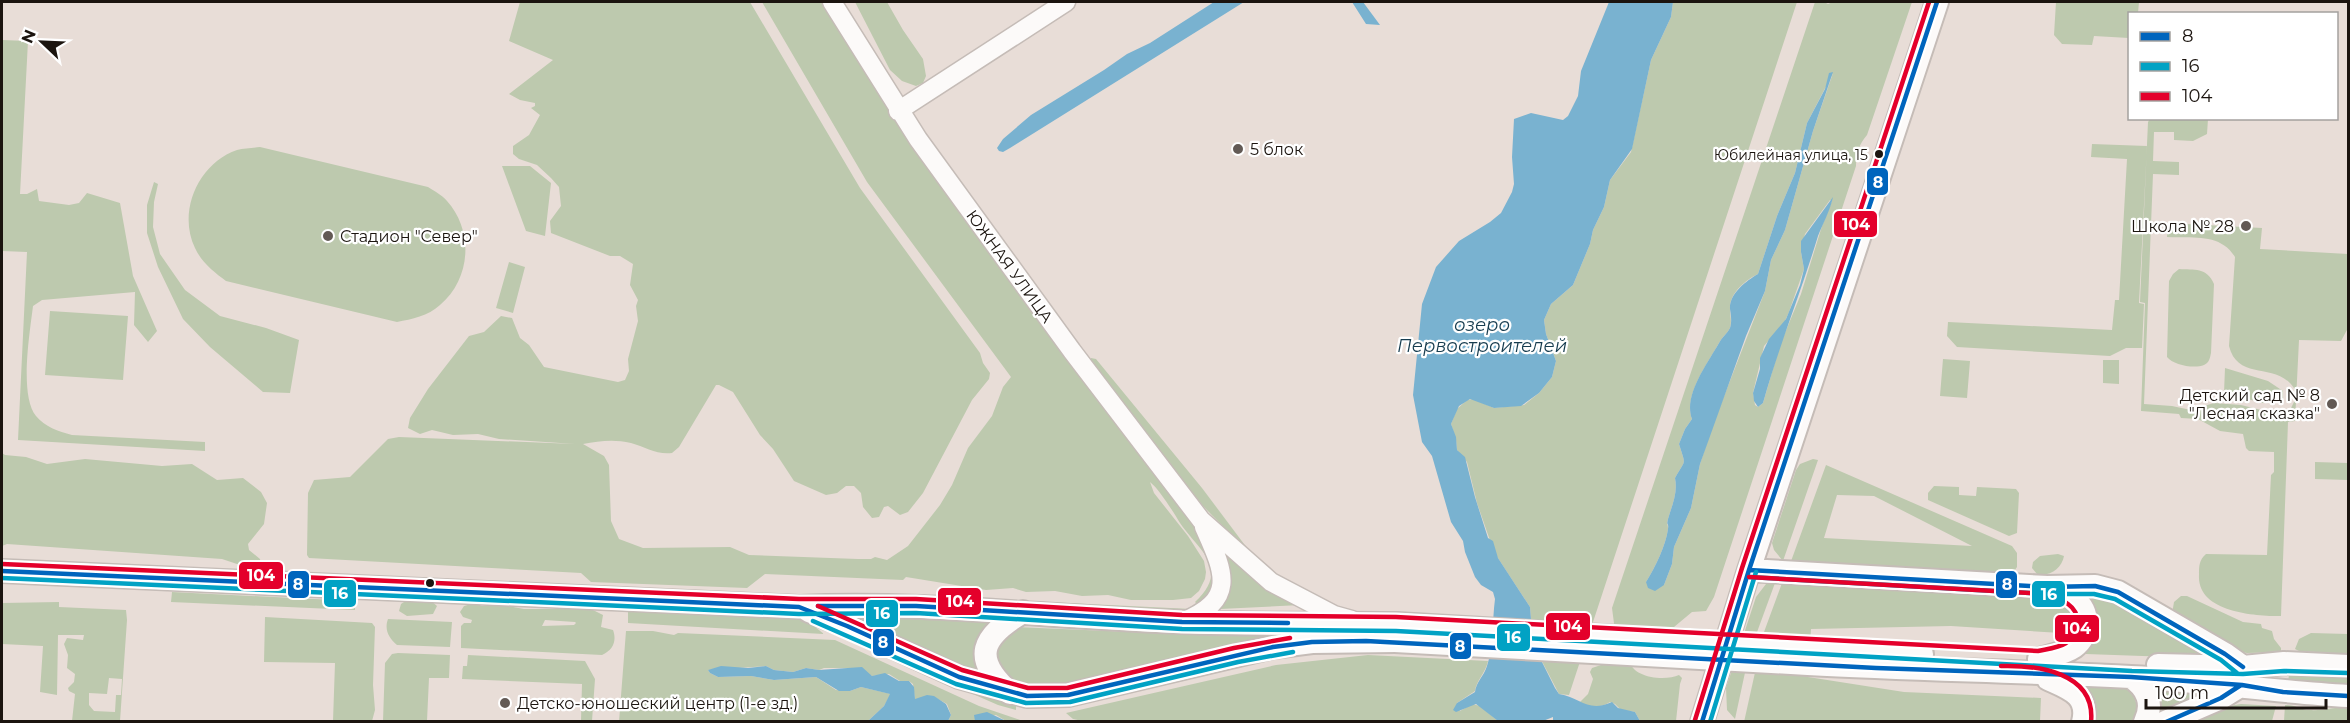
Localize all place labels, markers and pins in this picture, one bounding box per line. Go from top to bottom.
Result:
place label: 5 блок [1250,140,1304,159]
marker: 5 блок [1231,142,1245,156]
place label: Юбилейная улица, 15 [1714,146,1868,164]
marker: Юбилейная улица, 15 [1873,148,1885,160]
place label: Школа № 28 [2131,217,2234,236]
marker: Школа № 28 [2239,219,2253,233]
place label: Стадион "Север" [340,227,478,246]
marker: Стадион "Север" [321,229,335,243]
place label: Детский сад № 8 "Лесная сказка" [2180,386,2320,423]
marker: Детский сад № 8 "Лесная сказка" [2325,397,2339,411]
unlabelled marker [424,577,436,589]
place label: Детско-юношеский центр (1-е зд.) [517,694,798,713]
marker: Детско-юношеский центр (1-е зд.) [498,696,512,710]

